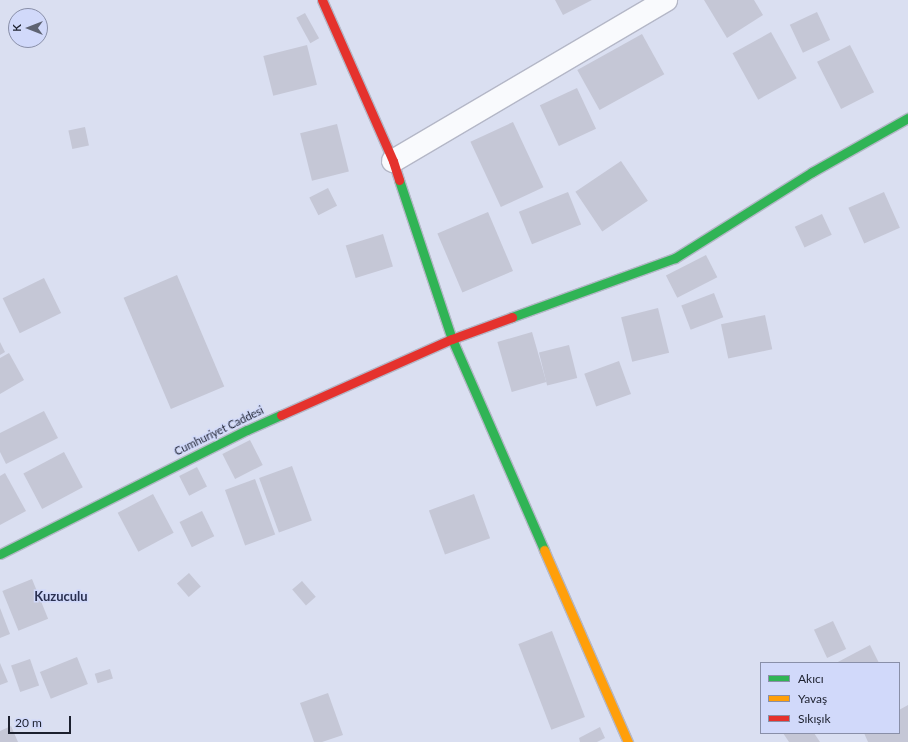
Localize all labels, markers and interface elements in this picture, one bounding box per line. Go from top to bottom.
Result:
north arrow [8,8,48,48]
text: K [10,24,23,32]
street label: Cumhuriyet Caddesi [172,404,266,458]
district label: Kuzuculu [34,588,88,604]
legend [760,662,900,734]
text: Akıcı [798,671,824,686]
text: Yavaş [798,691,827,706]
scale bar [10,708,73,734]
text: Sıkışık [798,711,831,726]
text: 20 m [15,715,42,730]

